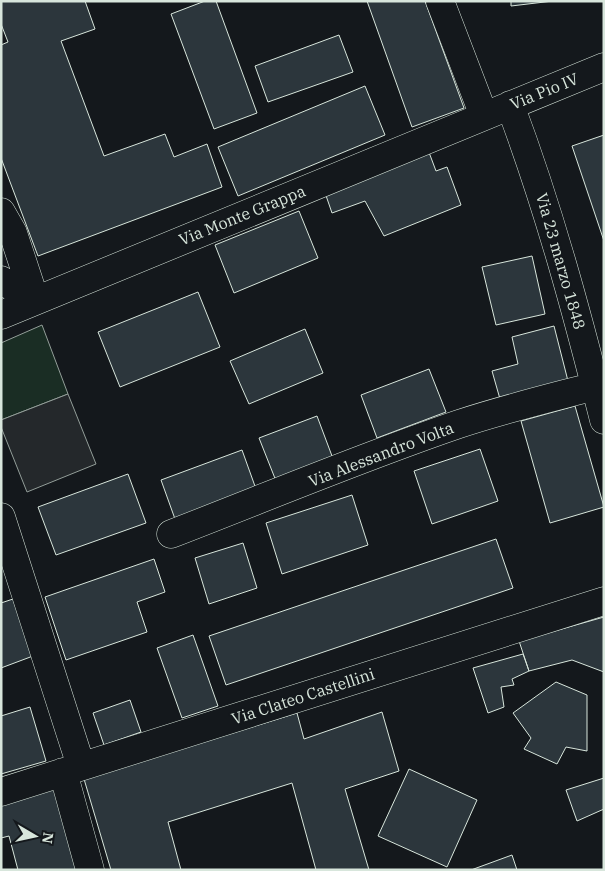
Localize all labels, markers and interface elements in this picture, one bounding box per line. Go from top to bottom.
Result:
street label: Via Pio IV [507,68,581,114]
street label: Via Monte Grappa [176,180,308,250]
street label: Via 23 marzo 1848 [532,191,590,331]
street label: Via Alessandro Volta [306,417,457,491]
street label: Via Clateo Castellini [229,663,377,729]
north arrow [10,811,60,861]
text: N [38,831,58,845]

